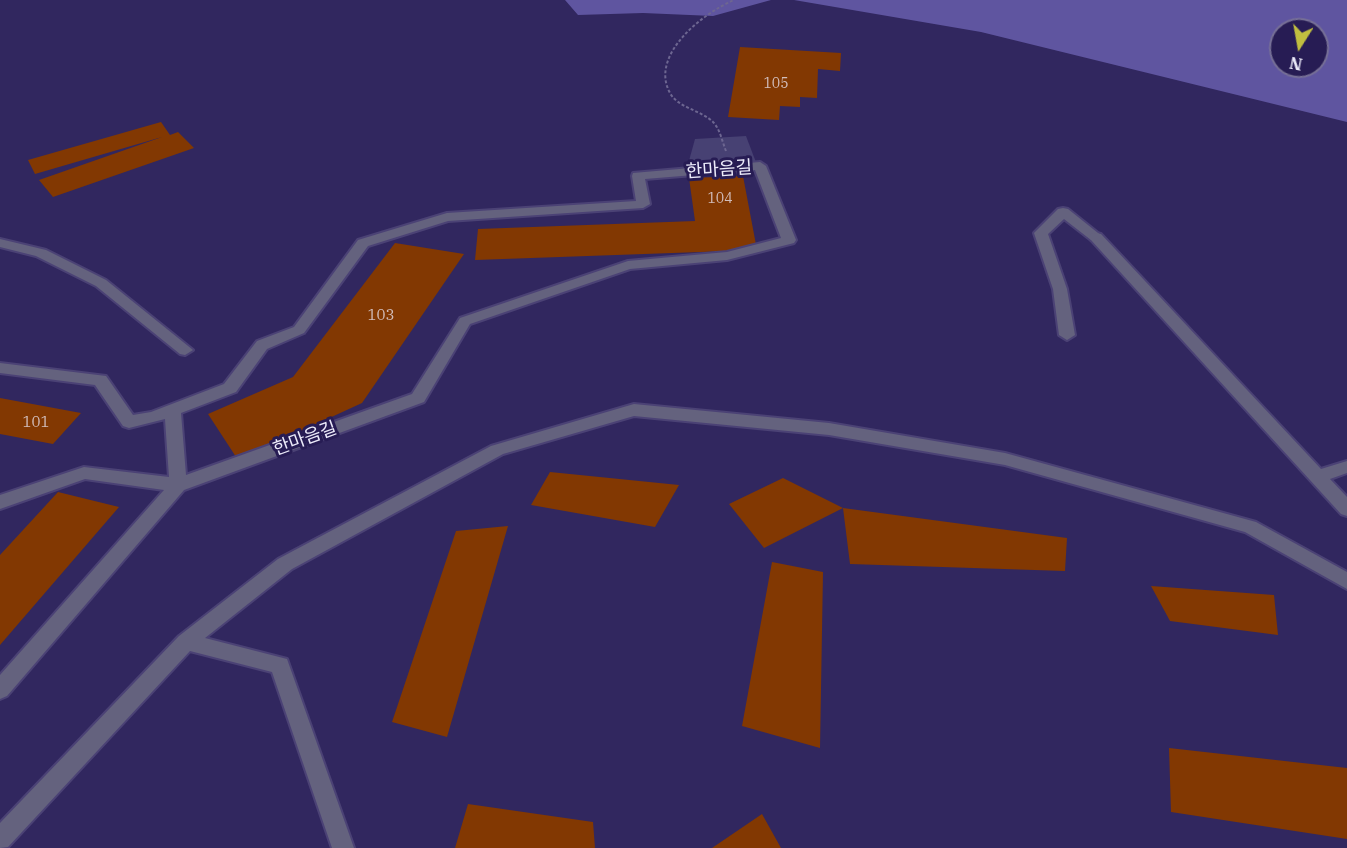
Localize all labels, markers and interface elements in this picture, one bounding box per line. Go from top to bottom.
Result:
north arrow [1269,18,1329,78]
text: N [1288,53,1304,75]
house number: 105 [763,76,789,92]
street label: 한마음길 [685,157,753,183]
house number: 104 [707,191,733,207]
house number: 103 [368,307,394,325]
house number: 101 [23,414,49,432]
street label: 한마음길 [270,418,340,460]

